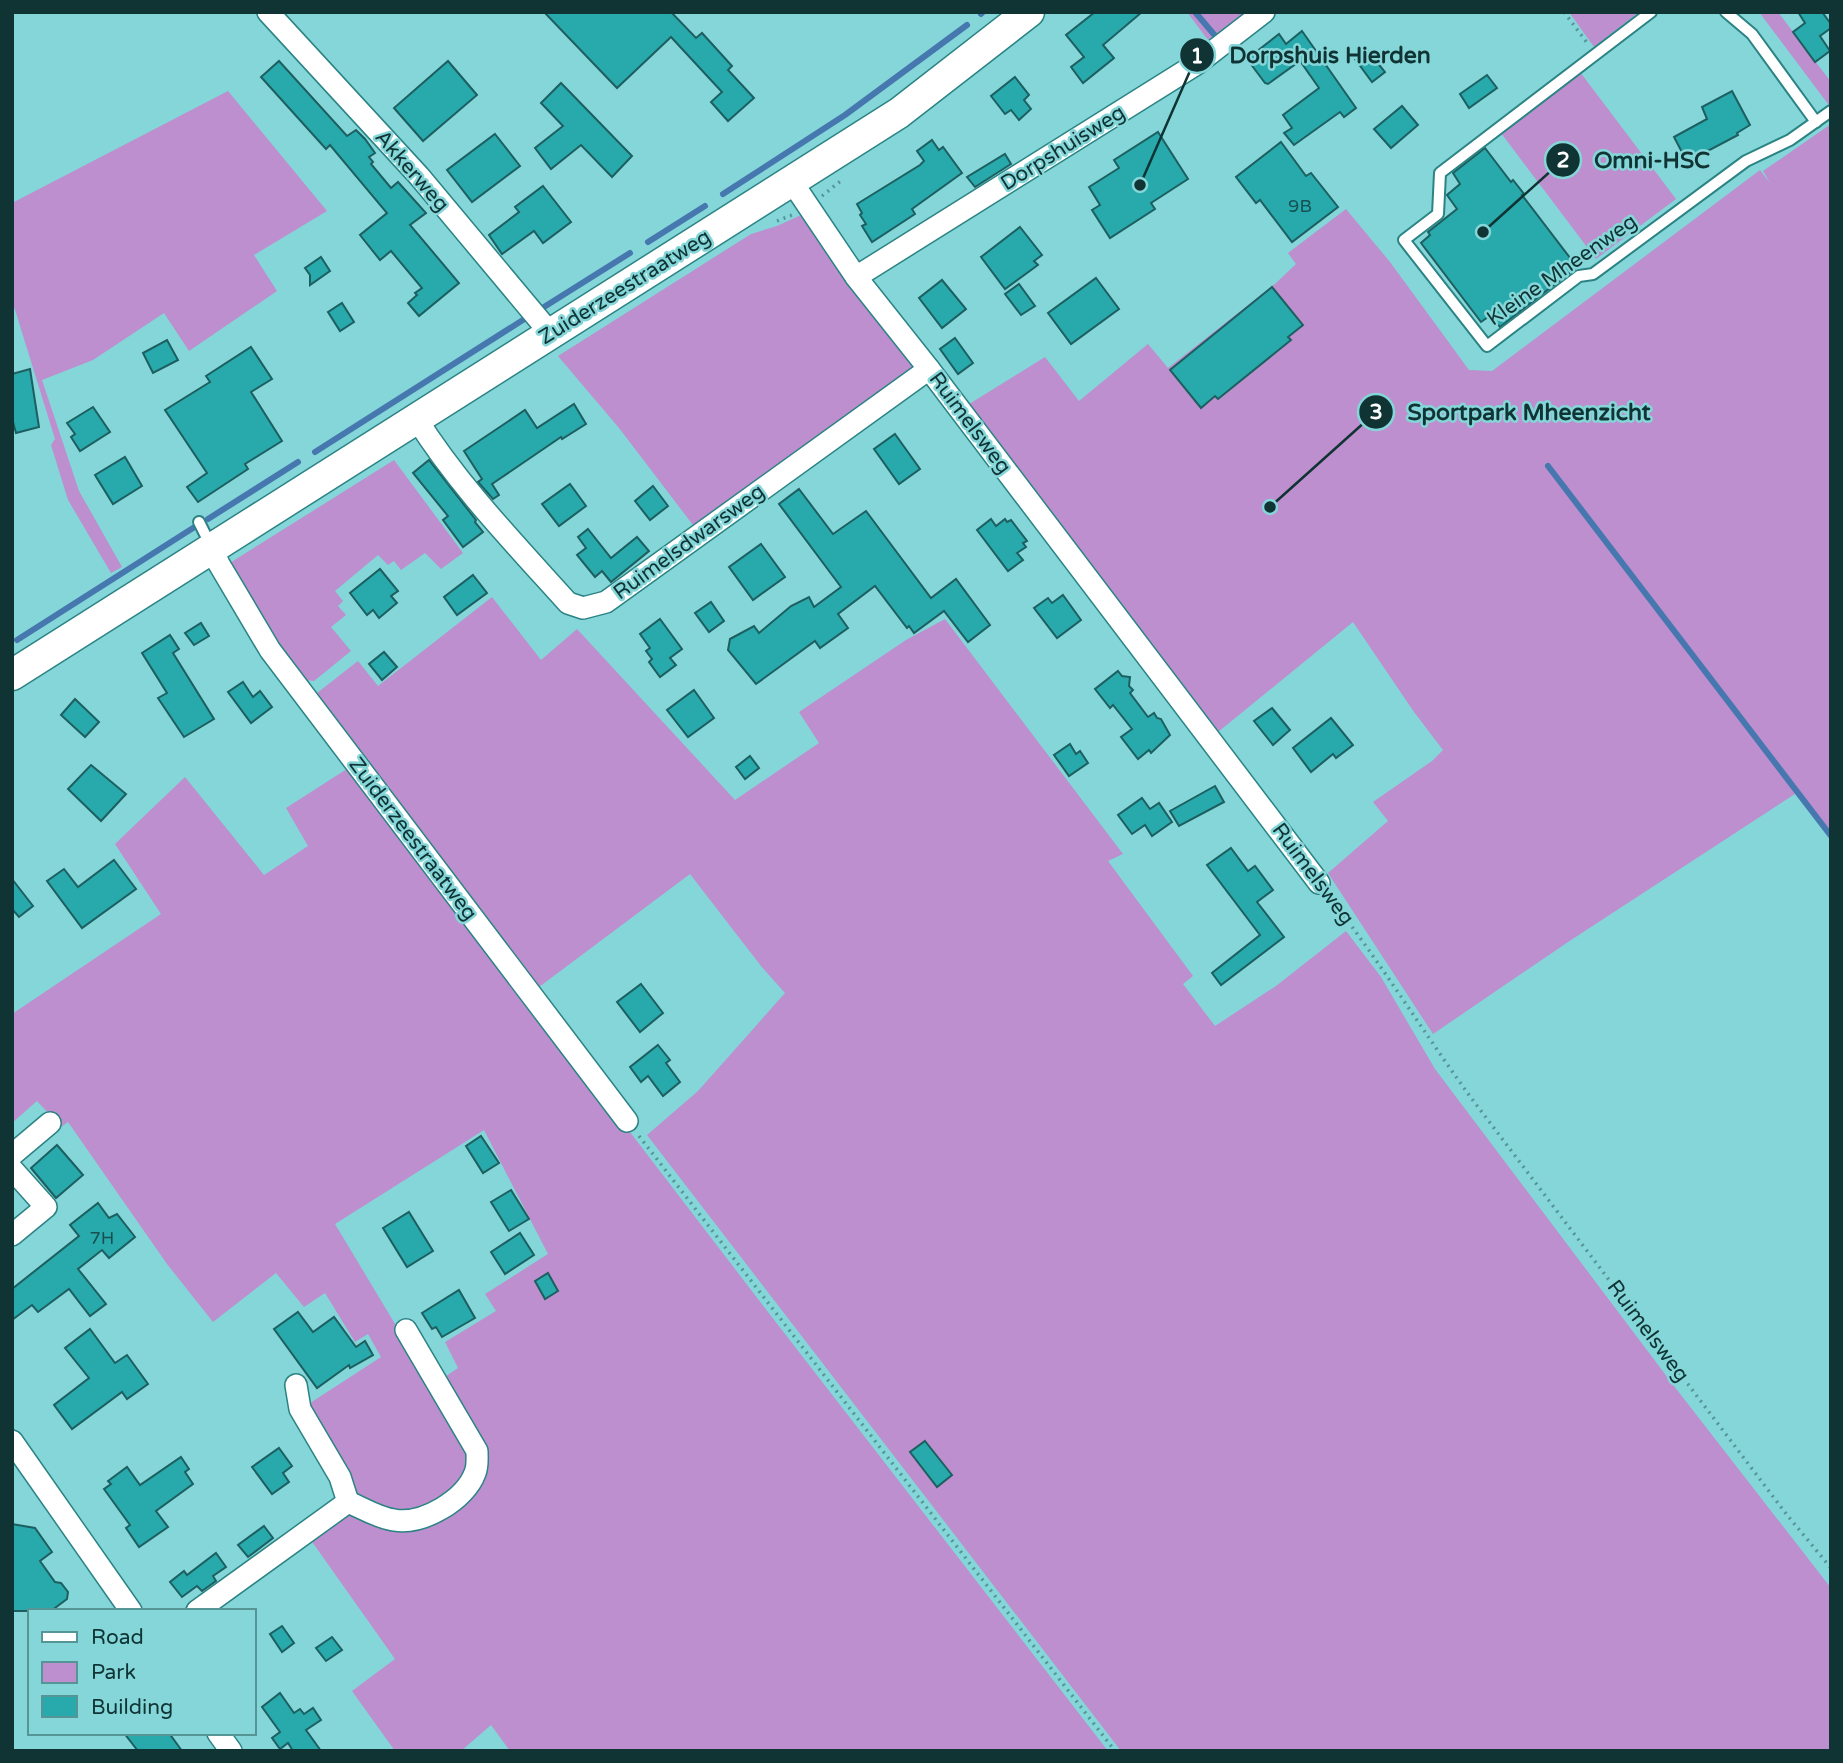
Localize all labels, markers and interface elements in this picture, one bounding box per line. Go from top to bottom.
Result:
callout: Dorpshuis Hierden [1180,33,1445,77]
text: Dorpshuis Hierden [1229,42,1431,70]
text: 1 [1190,44,1204,69]
street label: Dorpshuisweg [996,100,1130,196]
street label: Akkerweg [370,125,454,217]
callout: Omni-HSC [1545,138,1724,182]
text: Omni-HSC [1594,147,1710,175]
text: 2 [1556,148,1570,173]
house number: 9B [1288,195,1312,217]
street label: Kleine Mheenweg [1482,209,1642,331]
street label: Zuiderzeestraatweg [535,224,715,350]
street label: Ruimelsweg [924,367,1016,479]
callout: Sportpark Mheenzicht [1359,390,1664,434]
text: Sportpark Mheenzicht [1408,399,1651,427]
text: 3 [1369,400,1383,425]
street label: Ruimelsdwarsweg [609,479,769,605]
street label: Zuiderzeestraatweg [344,752,482,926]
street label: Ruimelsweg [1267,818,1359,930]
house number: 7H [90,1227,114,1249]
street label: Ruimelsweg [1602,1275,1694,1387]
legend [28,1609,256,1735]
text: Road [91,1625,144,1650]
text: Park [91,1660,136,1685]
text: Building [91,1695,173,1720]

